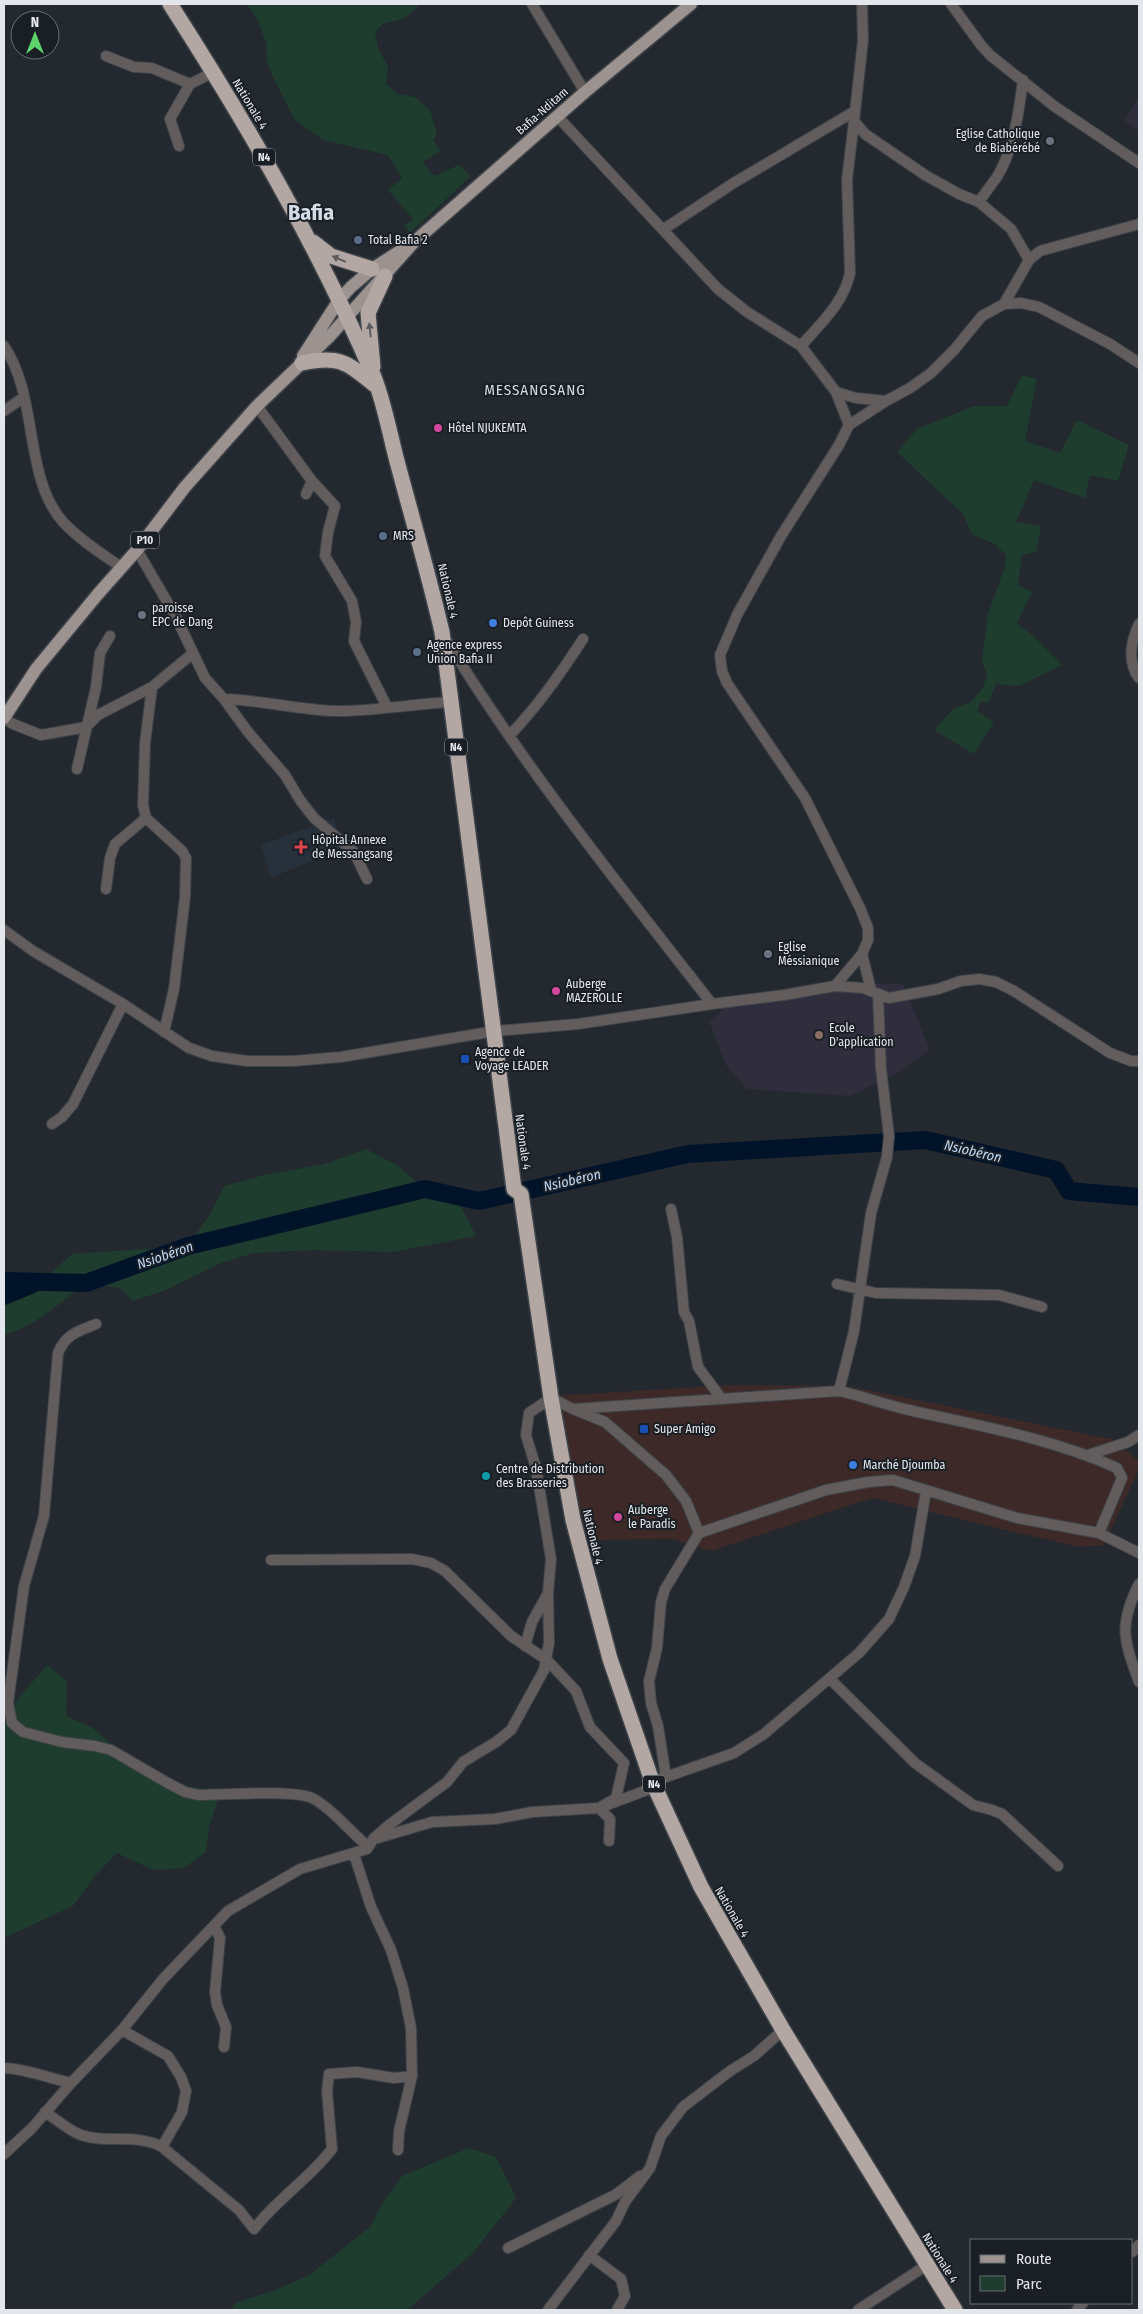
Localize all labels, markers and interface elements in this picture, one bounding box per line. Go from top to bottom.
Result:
north arrow [10,10,60,60]
text: N [31,14,39,31]
street label: Nationale 4 [230,76,271,132]
street label: Bafia-Nditam [513,85,571,137]
place label: Eglise Catholique de Biabérébé [956,127,1040,155]
marker: Eglise Catholique de Biabérébé [1044,135,1056,147]
road number: N4 [253,148,275,166]
district label: Bafia [288,199,334,226]
place label: Total Bafia 2 [368,233,428,247]
marker: Total Bafia 2 [352,234,364,246]
one-way arrow [332,254,346,262]
one-way arrow [365,322,373,338]
district label: MESSANGSANG [484,381,586,399]
place label: Hôtel NJUKEMTA [448,421,527,435]
marker: Hôtel NJUKEMTA [432,422,444,434]
place label: MRS [393,529,414,543]
marker: MRS [377,530,389,542]
road number: P10 [131,532,159,548]
street label: Nationale 4 [435,562,461,620]
place label: paroisse EPC de Dang [152,601,213,629]
marker: paroisse EPC de Dang [136,609,148,621]
place label: Depôt Guiness [503,616,574,630]
marker: Depôt Guiness [487,617,499,629]
place label: Agence express Union Bafia II [427,638,502,666]
marker: Agence express Union Bafia II [411,646,423,658]
road number: N4 [445,739,467,756]
place label: Hôpital Annexe de Messangsang [312,833,393,861]
marker: Hôpital Annexe de Messangsang [294,840,308,854]
place label: Eglise Méssianique [778,940,840,968]
marker: Eglise Méssianique [762,948,774,960]
place label: Auberge MAZEROLLE [566,977,623,1005]
marker: Auberge MAZEROLLE [550,985,562,997]
place label: Ecole D'application [829,1021,894,1049]
marker: Ecole D'application [813,1029,825,1041]
place label: Agence de Voyage LEADER [475,1045,549,1073]
marker: Agence de Voyage LEADER [459,1053,471,1065]
street label: Nationale 4 [512,1113,534,1171]
water label: Nsiobéron [943,1137,1003,1166]
water label: Nsiobéron [542,1166,602,1195]
water label: Nsiobéron [135,1238,196,1273]
place label: Super Amigo [654,1422,716,1436]
marker: Super Amigo [638,1423,650,1435]
place label: Marché Djoumba [863,1458,946,1472]
marker: Marché Djoumba [847,1459,859,1471]
place label: Centre de Distribution des Brasseries [496,1462,604,1490]
marker: Centre de Distribution des Brasseries [480,1470,492,1482]
place label: Auberge le Paradis [628,1503,676,1531]
street label: Nationale 4 [580,1508,606,1566]
marker: Auberge le Paradis [612,1511,624,1523]
road number: N4 [643,1776,665,1792]
street label: Nationale 4 [712,1884,752,1940]
street label: Nationale 4 [919,2230,961,2286]
legend [970,2239,1133,2304]
text: Route [1016,2250,1052,2268]
text: Parc [1016,2275,1042,2293]

